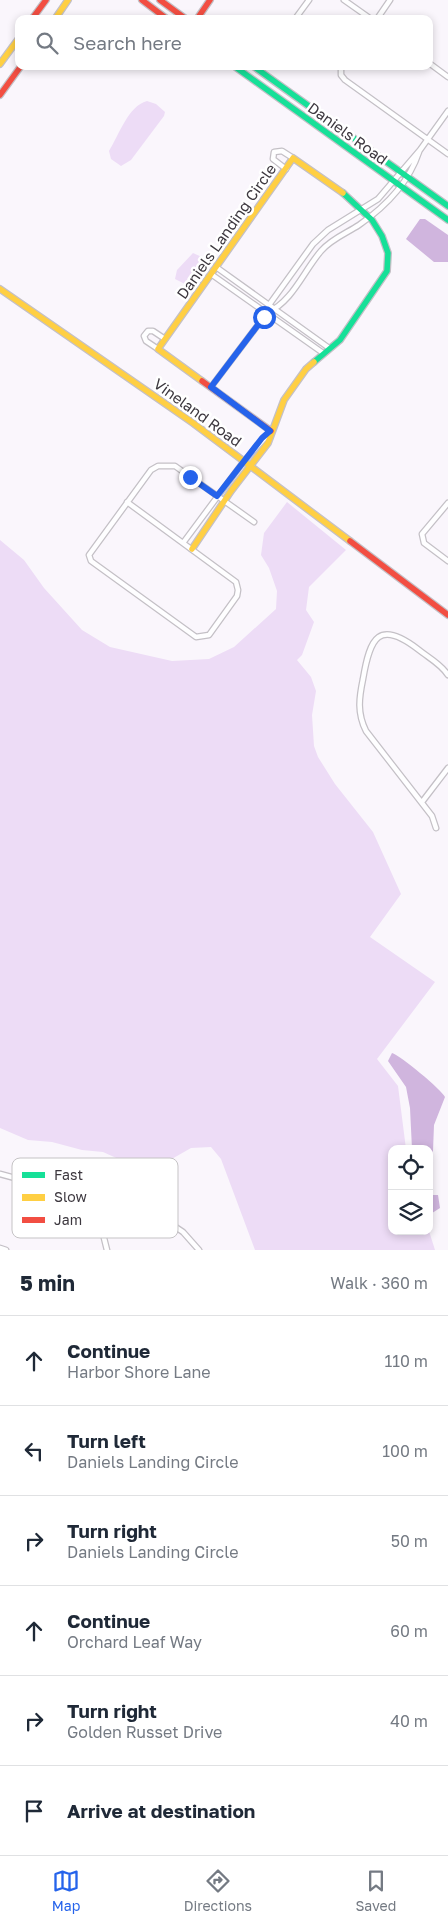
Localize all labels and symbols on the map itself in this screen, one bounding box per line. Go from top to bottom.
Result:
street label: Daniels Road [305,98,391,168]
street label: Daniels Landing Circle [173,160,280,302]
route start [253,306,276,329]
street label: Vineland Road [151,374,245,450]
route end [179,466,202,489]
legend [12,1158,178,1238]
text: Fast [54,1166,83,1183]
text: Slow [54,1188,87,1205]
text: Jam [54,1211,82,1228]

